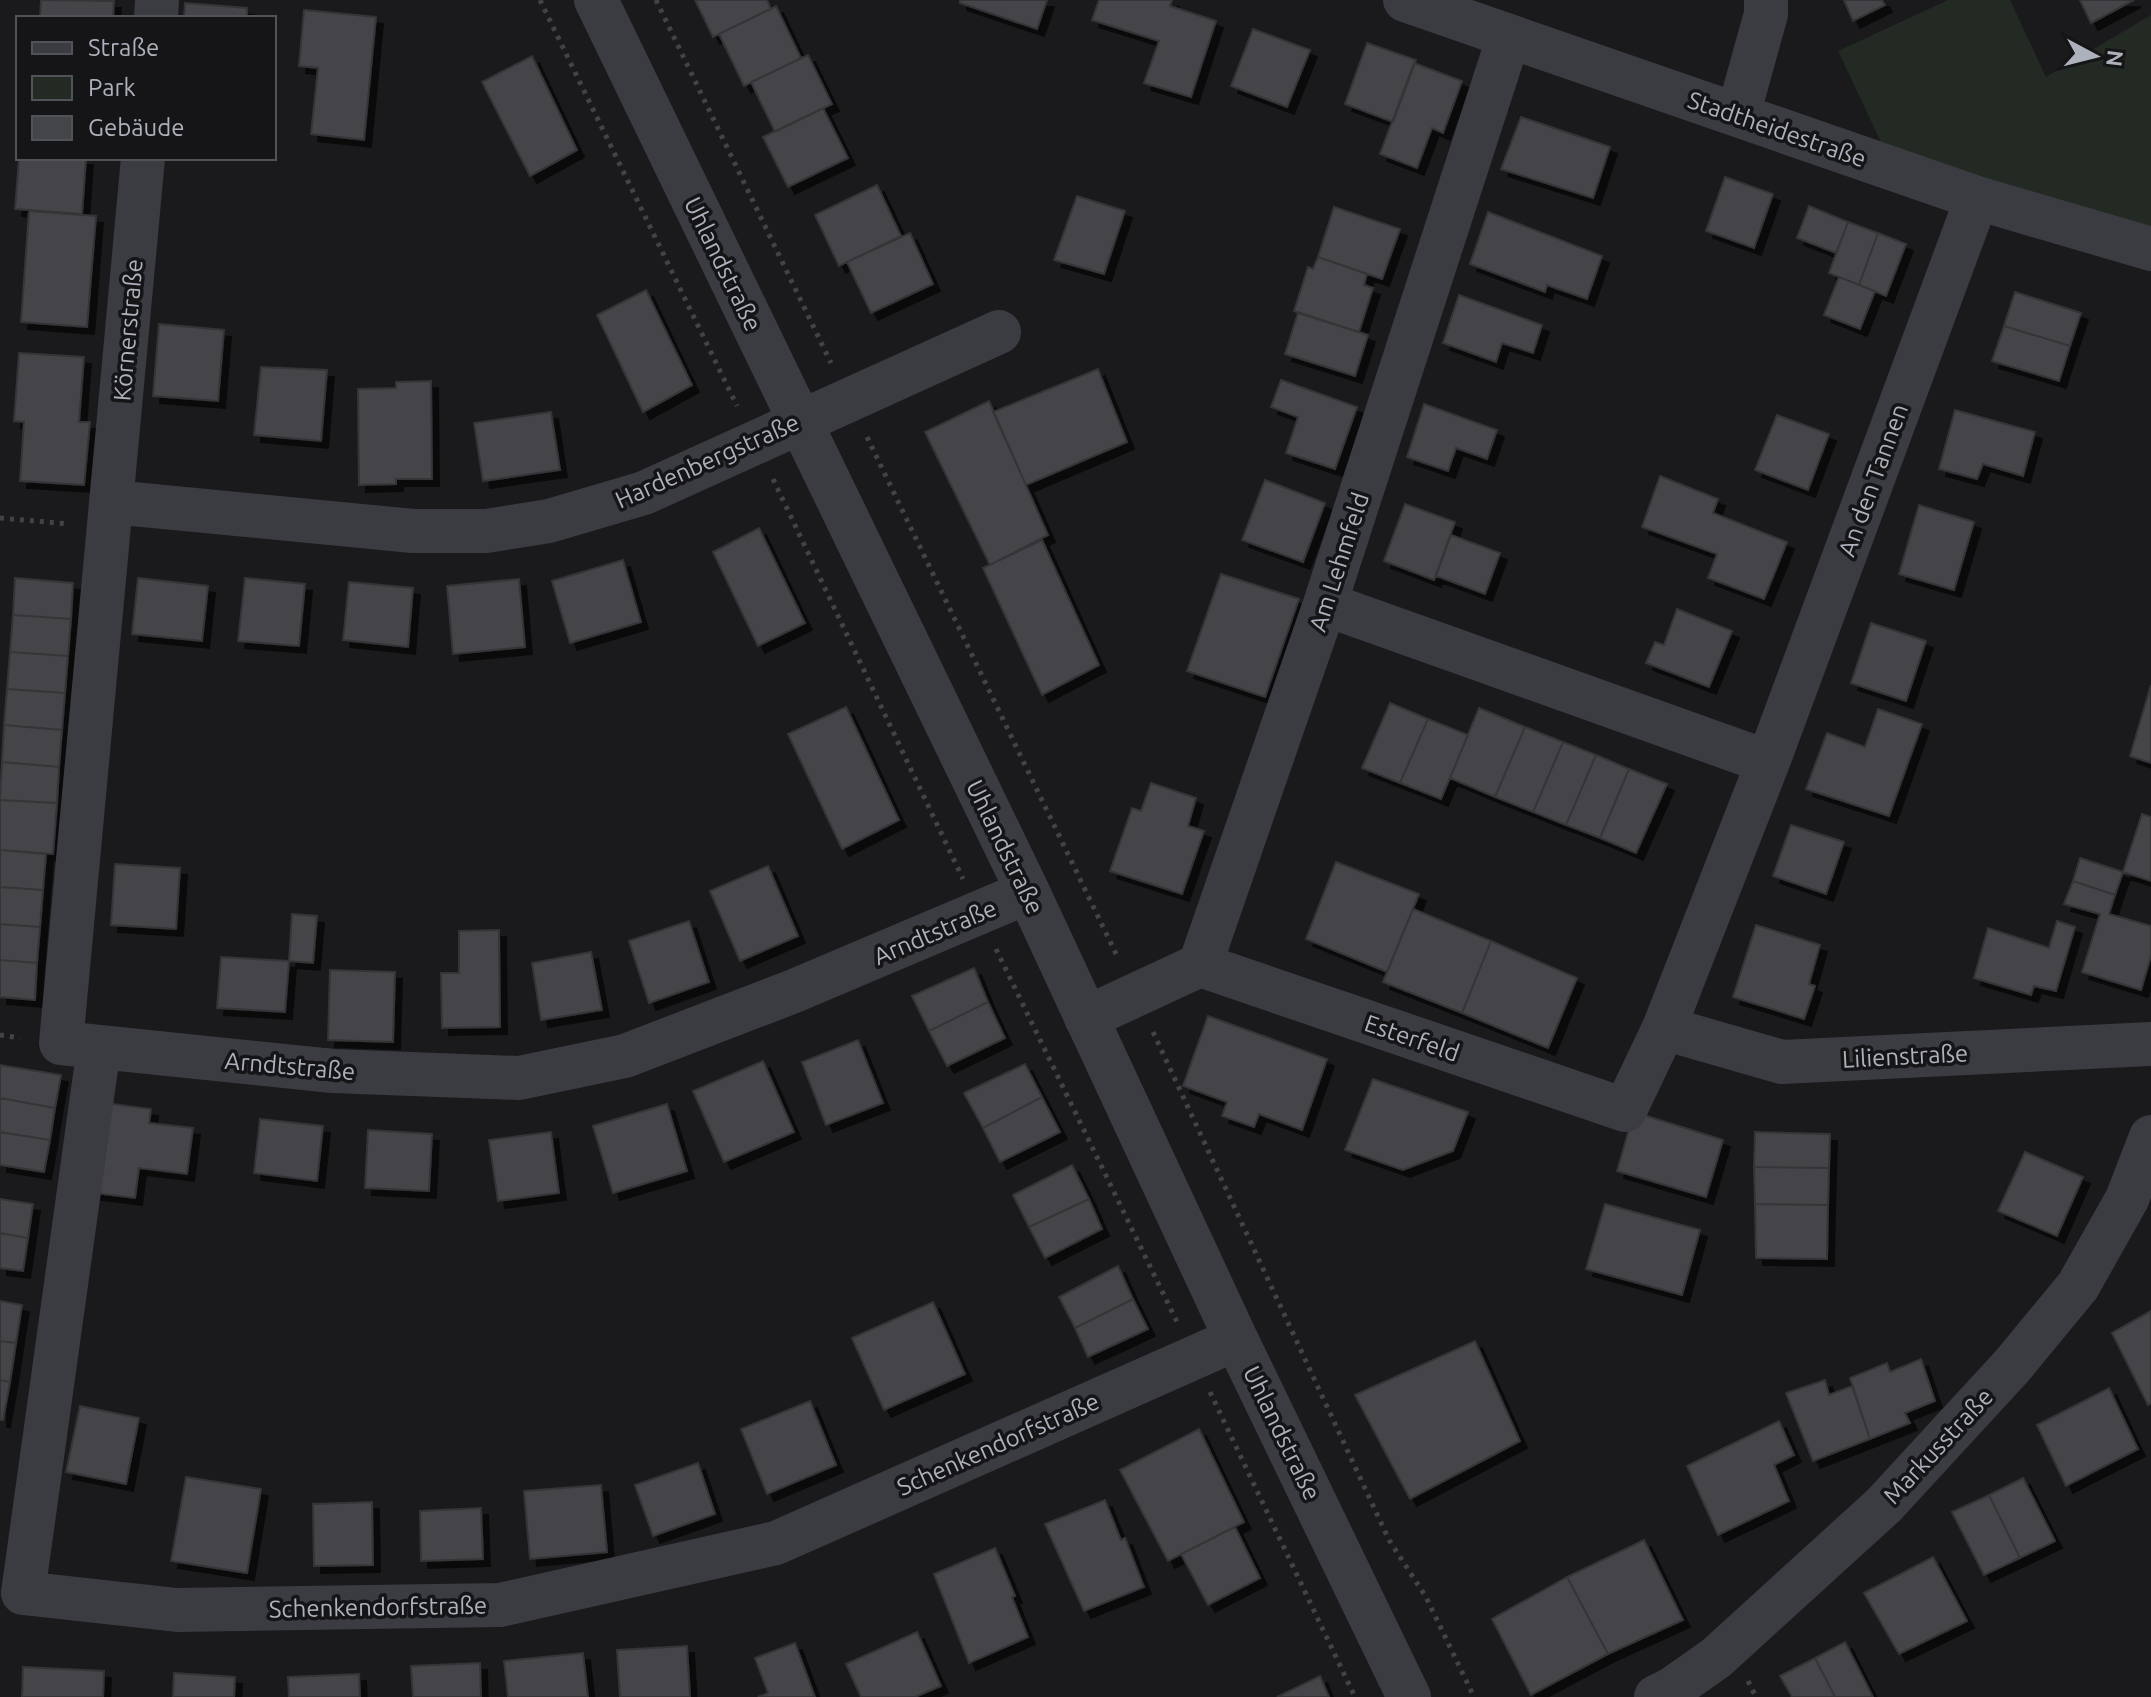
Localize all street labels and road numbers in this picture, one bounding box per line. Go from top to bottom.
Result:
street label: Stadtheidestraße [1684,86,1870,172]
street label: Uhlandstraße [679,193,767,335]
street label: Körnerstraße [108,258,148,402]
street label: An den Tannen [1833,400,1913,560]
street label: Hardenbergstraße [611,408,803,514]
street label: Am Lehmfeld [1304,489,1374,635]
street label: Uhlandstraße [961,776,1049,918]
street label: Arndtstraße [869,894,1001,970]
street label: Esterfeld [1361,1009,1463,1067]
street label: Lilienstraße [1841,1039,1969,1073]
street label: Arndtstraße [224,1047,356,1085]
street label: Uhlandstraße [1238,1362,1326,1504]
street label: Markusstraße [1878,1383,1998,1509]
street label: Schenkendorfstraße [893,1387,1103,1501]
street label: Schenkendorfstraße [269,1592,487,1622]

